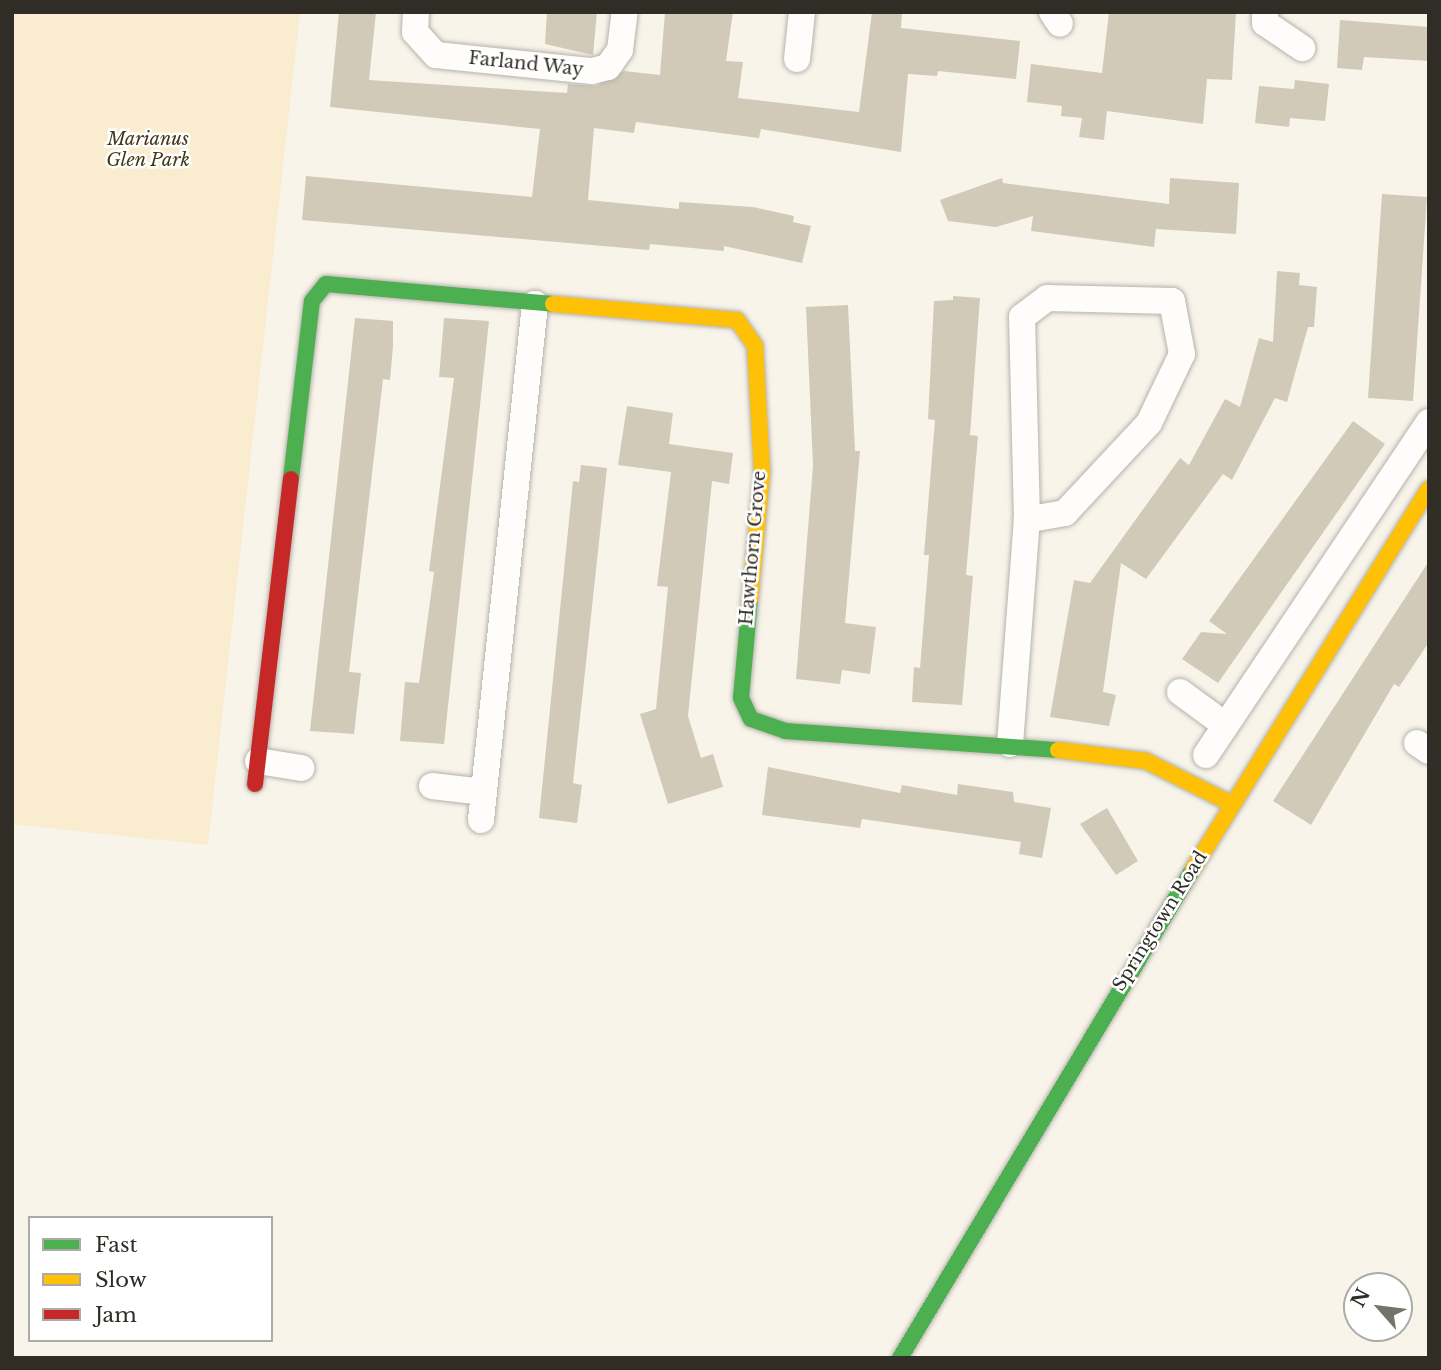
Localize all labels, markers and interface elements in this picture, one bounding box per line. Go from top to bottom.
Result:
street label: Farland Way [467,47,585,81]
park label: Marianus Glen Park [106,129,190,172]
street label: Hawthorn Grove [735,470,771,626]
street label: Springtown Road [1108,847,1212,995]
legend [28,1216,273,1342]
text: Fast [95,1232,137,1258]
text: Slow [95,1267,147,1293]
north arrow [1343,1272,1413,1342]
text: N [1346,1285,1375,1311]
text: Jam [95,1302,137,1328]

